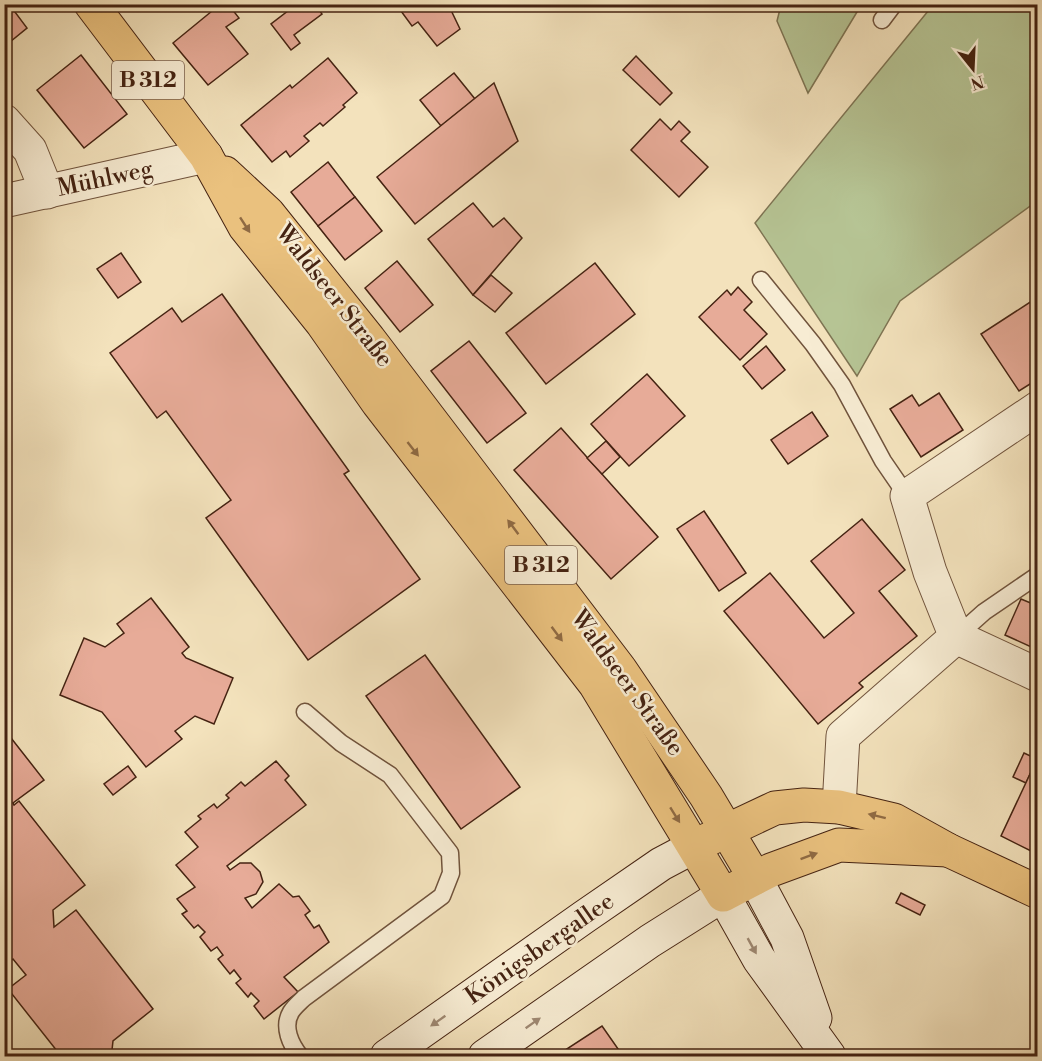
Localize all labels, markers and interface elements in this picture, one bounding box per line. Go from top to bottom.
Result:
north arrow [943,39,1003,99]
road number: B 312 [112,61,184,99]
text: N [968,71,986,94]
street label: Mühlweg [54,154,156,204]
one-way arrow [239,217,250,234]
street label: Waldseer Straße [268,218,399,374]
one-way arrow [407,441,420,457]
one-way arrow [507,520,519,535]
road number: B 312 [505,546,577,584]
street label: Waldseer Straße [563,603,690,762]
one-way arrow [550,626,563,642]
one-way arrow [670,806,681,823]
one-way arrow [867,810,886,820]
one-way arrow [800,851,818,861]
street label: Königsbergallee [460,887,620,1011]
one-way arrow [747,938,757,955]
one-way arrow [430,1015,446,1027]
one-way arrow [525,1018,541,1029]

